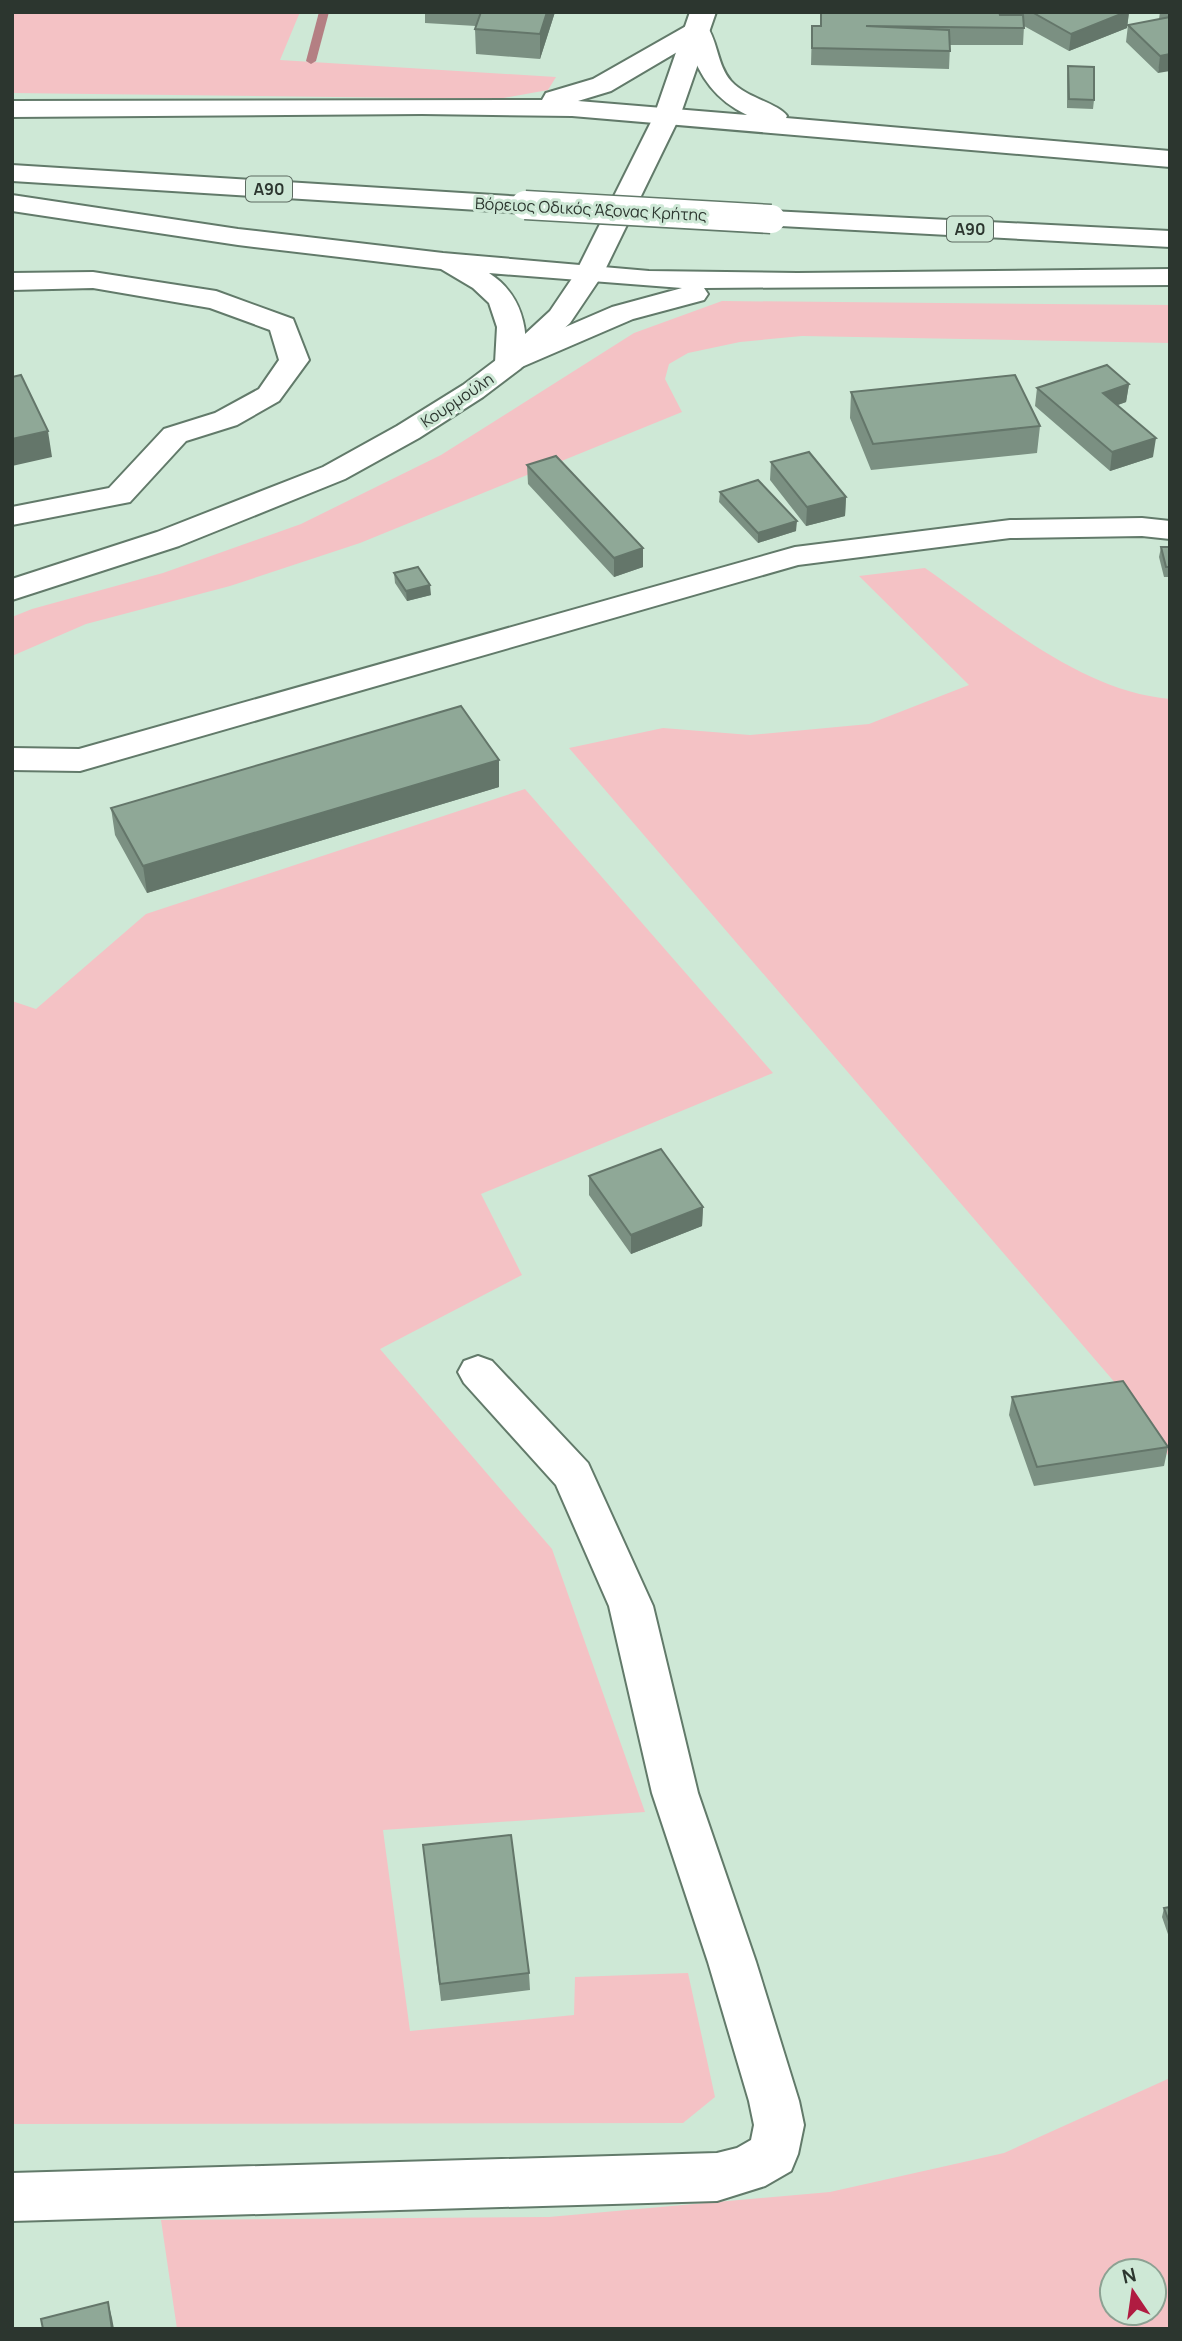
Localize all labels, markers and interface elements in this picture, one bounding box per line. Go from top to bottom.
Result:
road number: Α90 [246,176,292,202]
street label: Βόρειος Οδικός Άξονας Κρήτης [474,192,708,226]
road number: Α90 [947,216,993,242]
street label: Κουρμούλη [416,368,498,432]
north arrow [1098,2257,1168,2327]
text: N [1120,2261,1139,2290]

